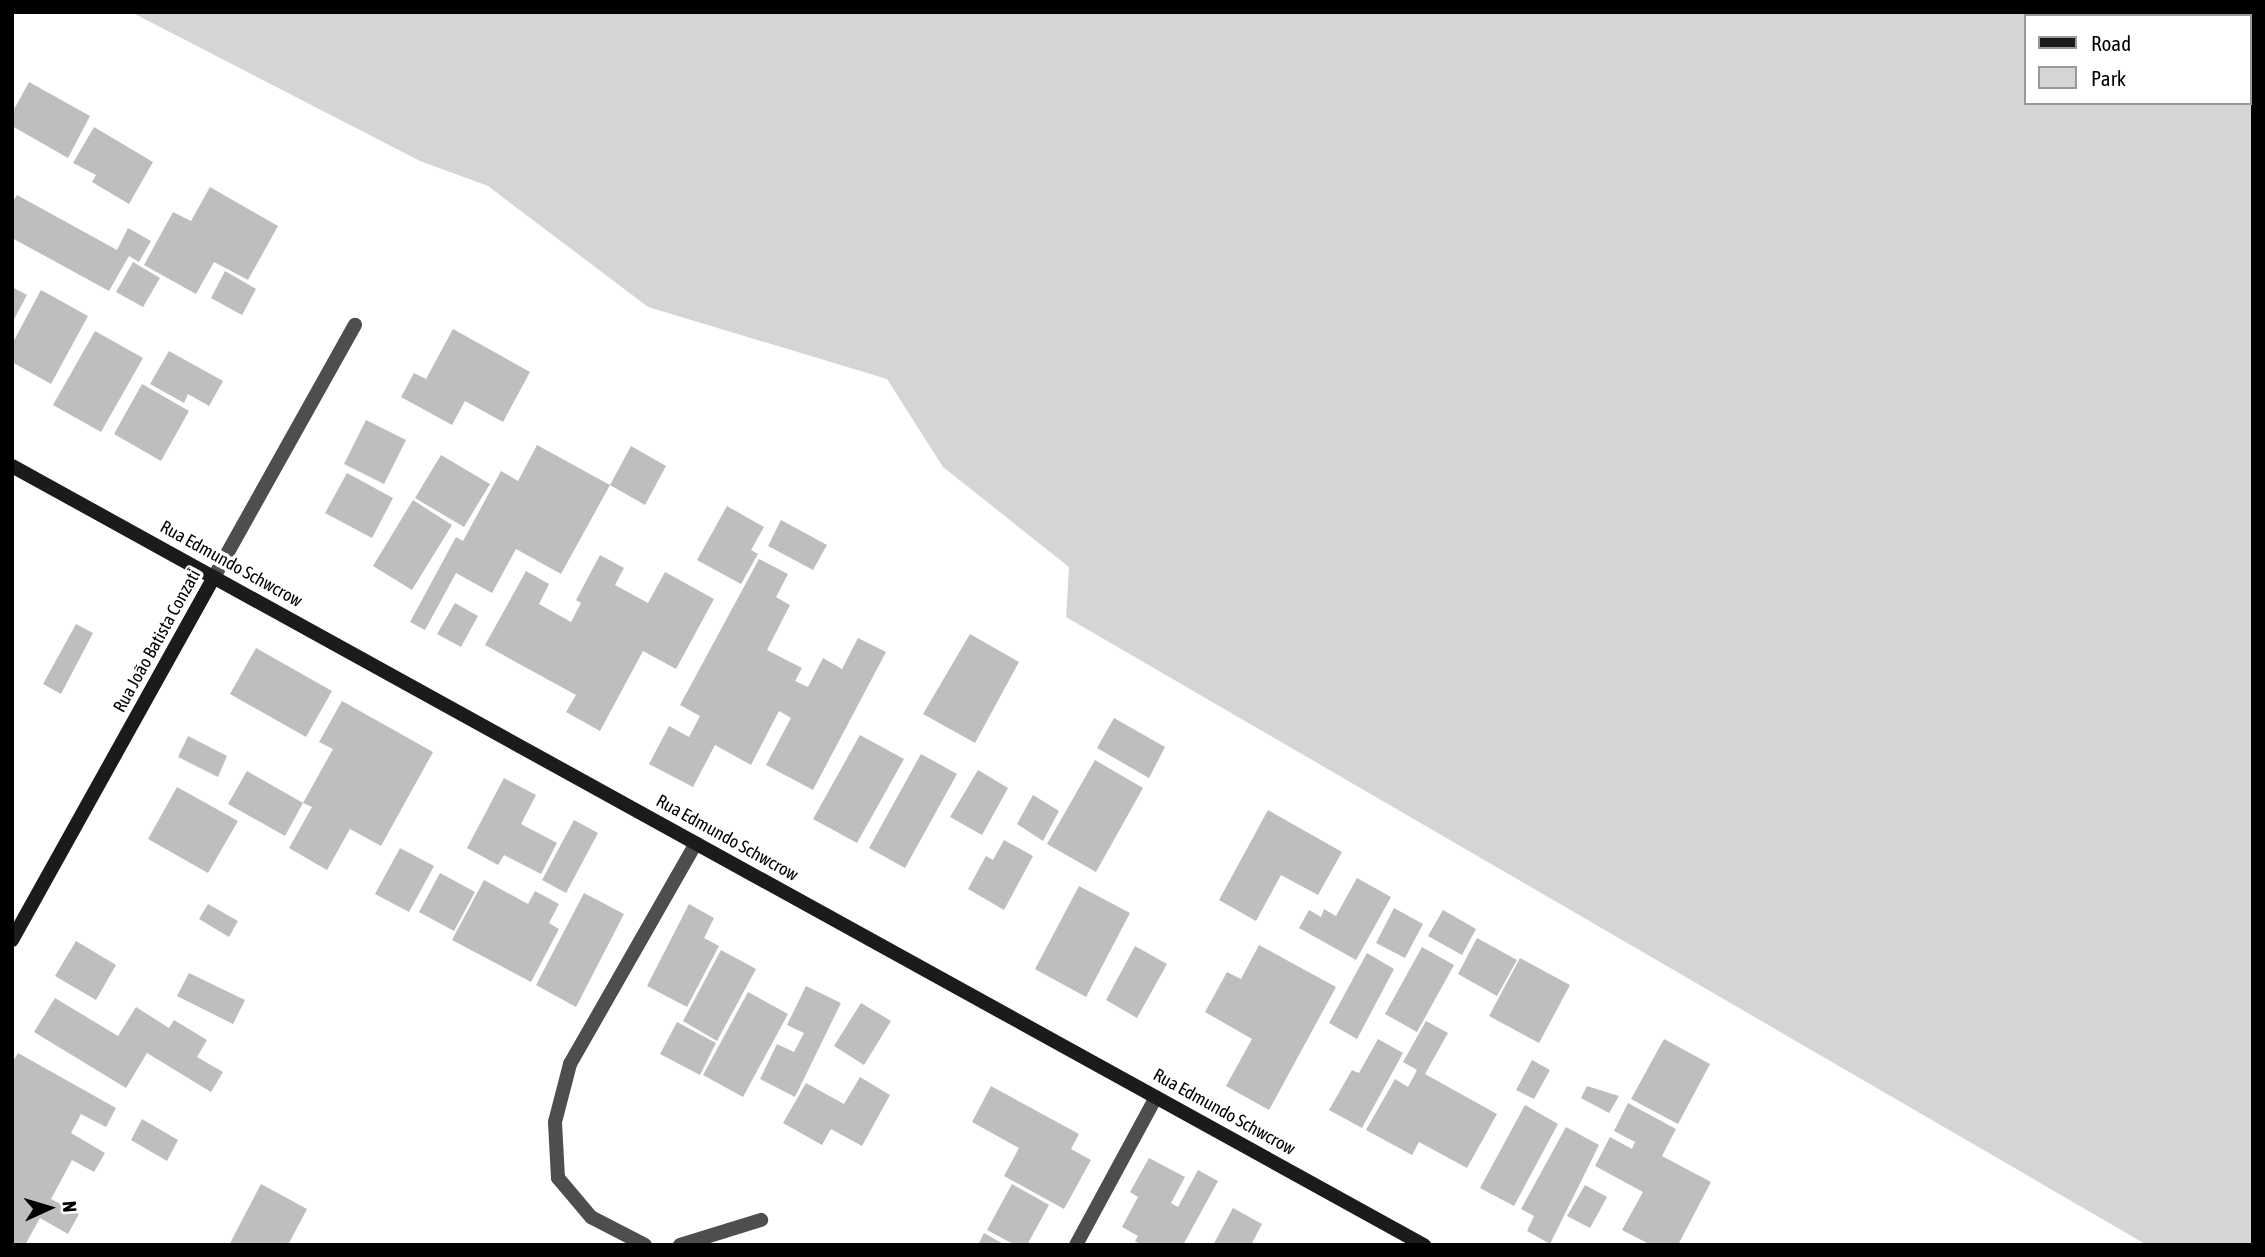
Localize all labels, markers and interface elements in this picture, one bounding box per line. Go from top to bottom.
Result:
legend [2024,14,2251,105]
text: Road [2091,31,2131,55]
text: Park [2091,66,2126,90]
street label: Rua Edmundo Schwcrow [156,516,306,612]
street label: Rua João Batista Conzati [109,566,205,716]
street label: Rua Edmundo Schwcrow [652,790,802,886]
street label: Rua Edmundo Schwcrow [1149,1064,1299,1160]
north arrow [14,1173,84,1243]
text: N [59,1200,81,1213]

